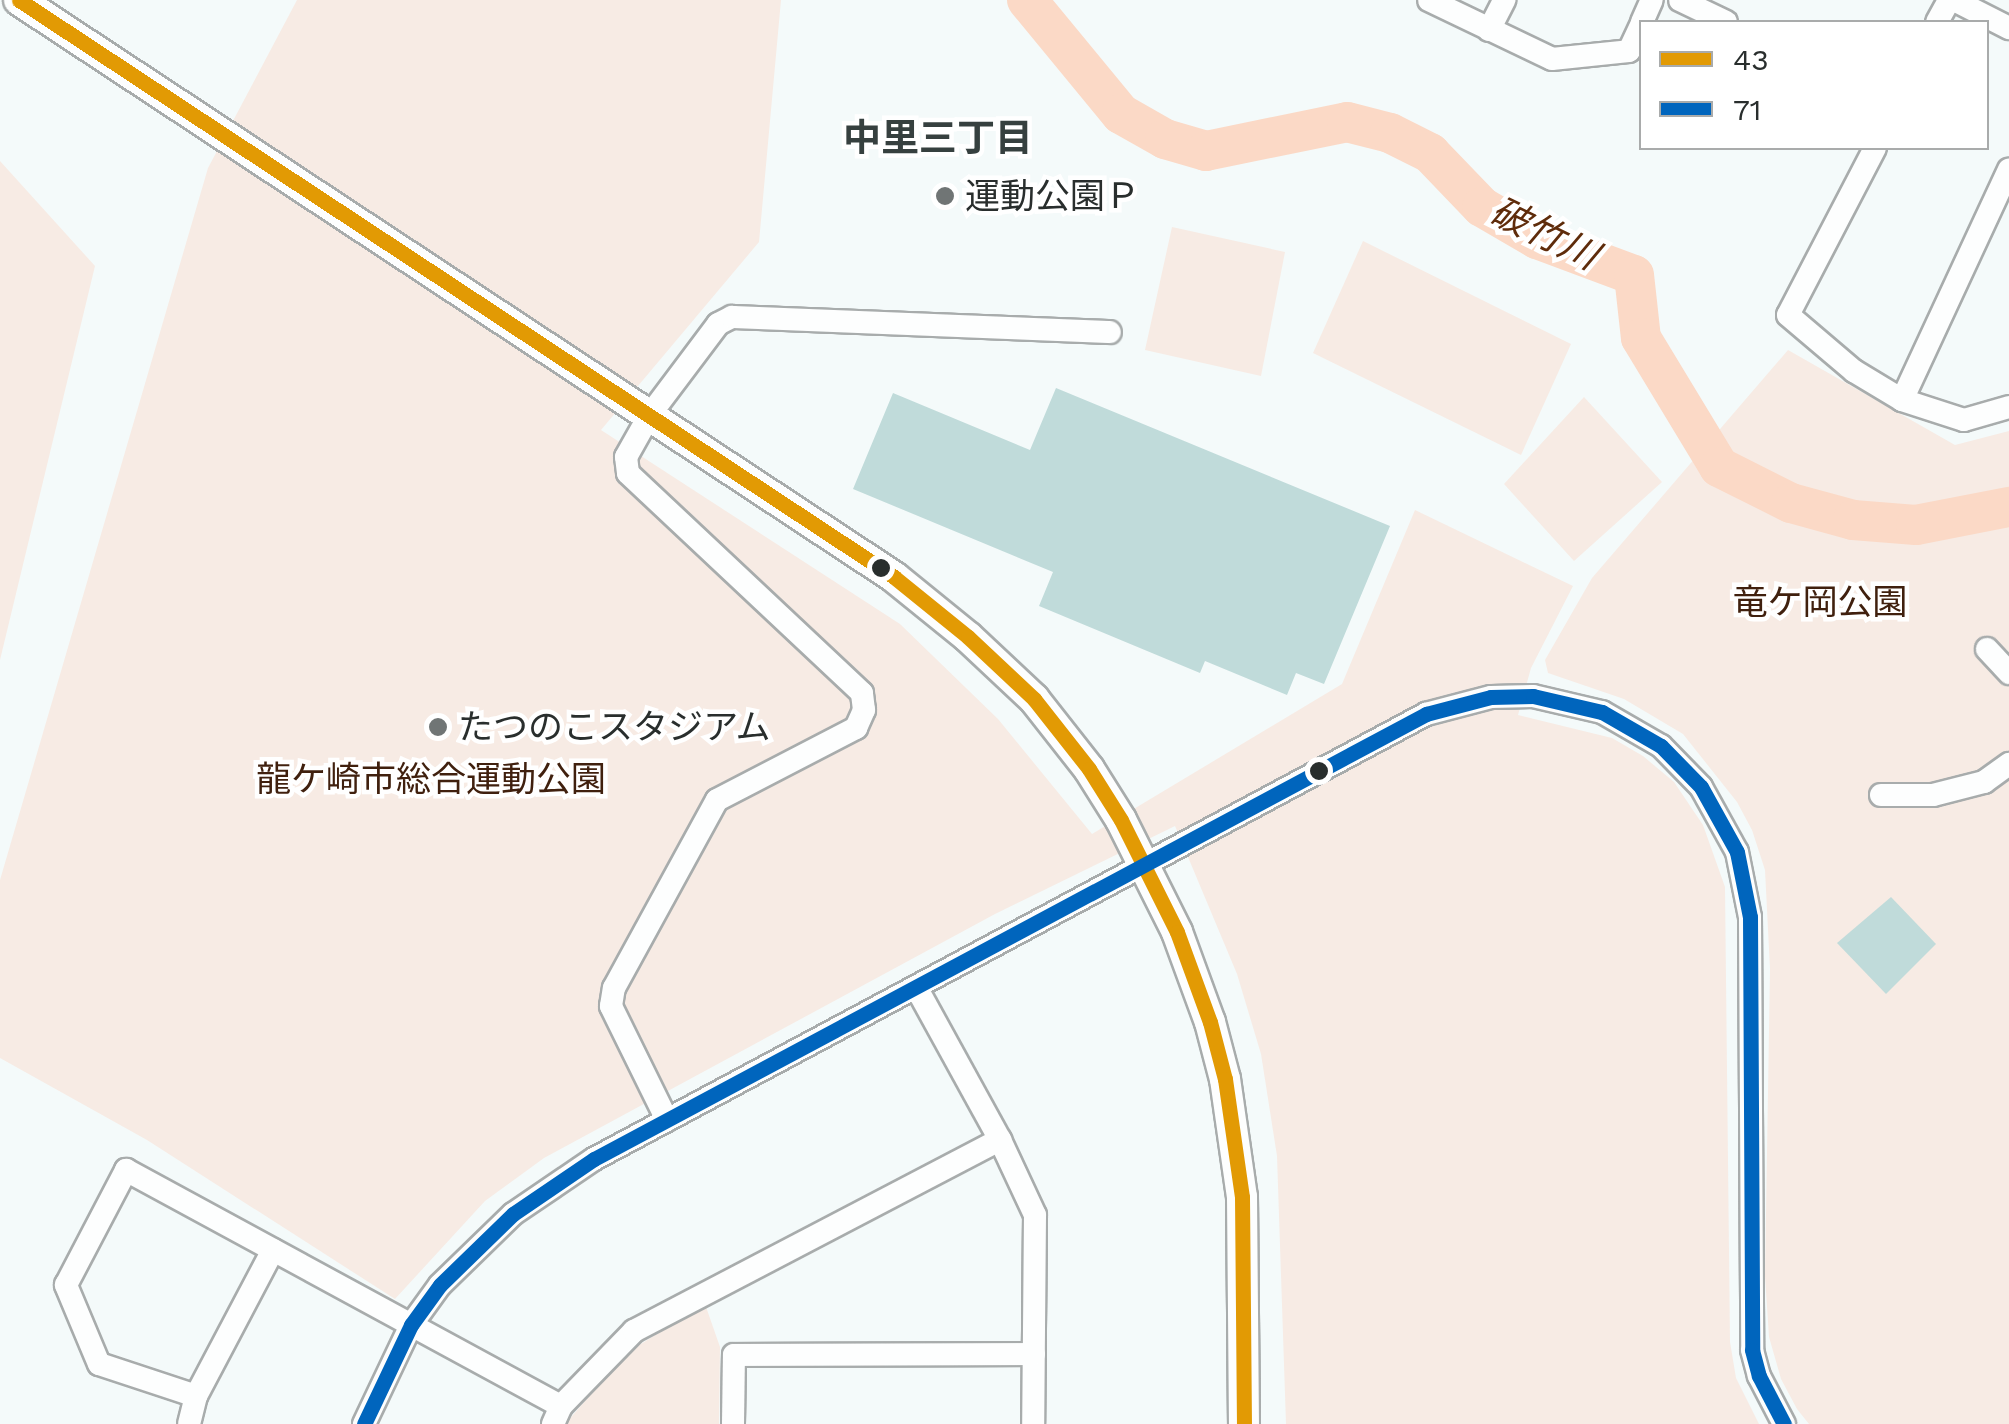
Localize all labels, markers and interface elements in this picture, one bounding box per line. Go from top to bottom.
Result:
legend [1639,20,1989,150]
text: 43 [1733,42,1769,77]
text: 71 [1733,92,1762,127]
district label: 中里三丁目 [843,116,1033,162]
place label: 運動公園Ｐ [965,175,1140,217]
marker: 運動公園Ｐ [934,185,956,207]
water label: 破竹川 [1483,189,1605,279]
unlabelled marker [871,558,891,578]
park label: 竜ケ岡公園 [1733,581,1907,623]
place label: たつのこスタジアム [458,706,773,748]
marker: たつのこスタジアム [427,716,449,738]
park label: 龍ケ崎市総合運動公園 [256,758,606,800]
unlabelled marker [1309,761,1329,781]

